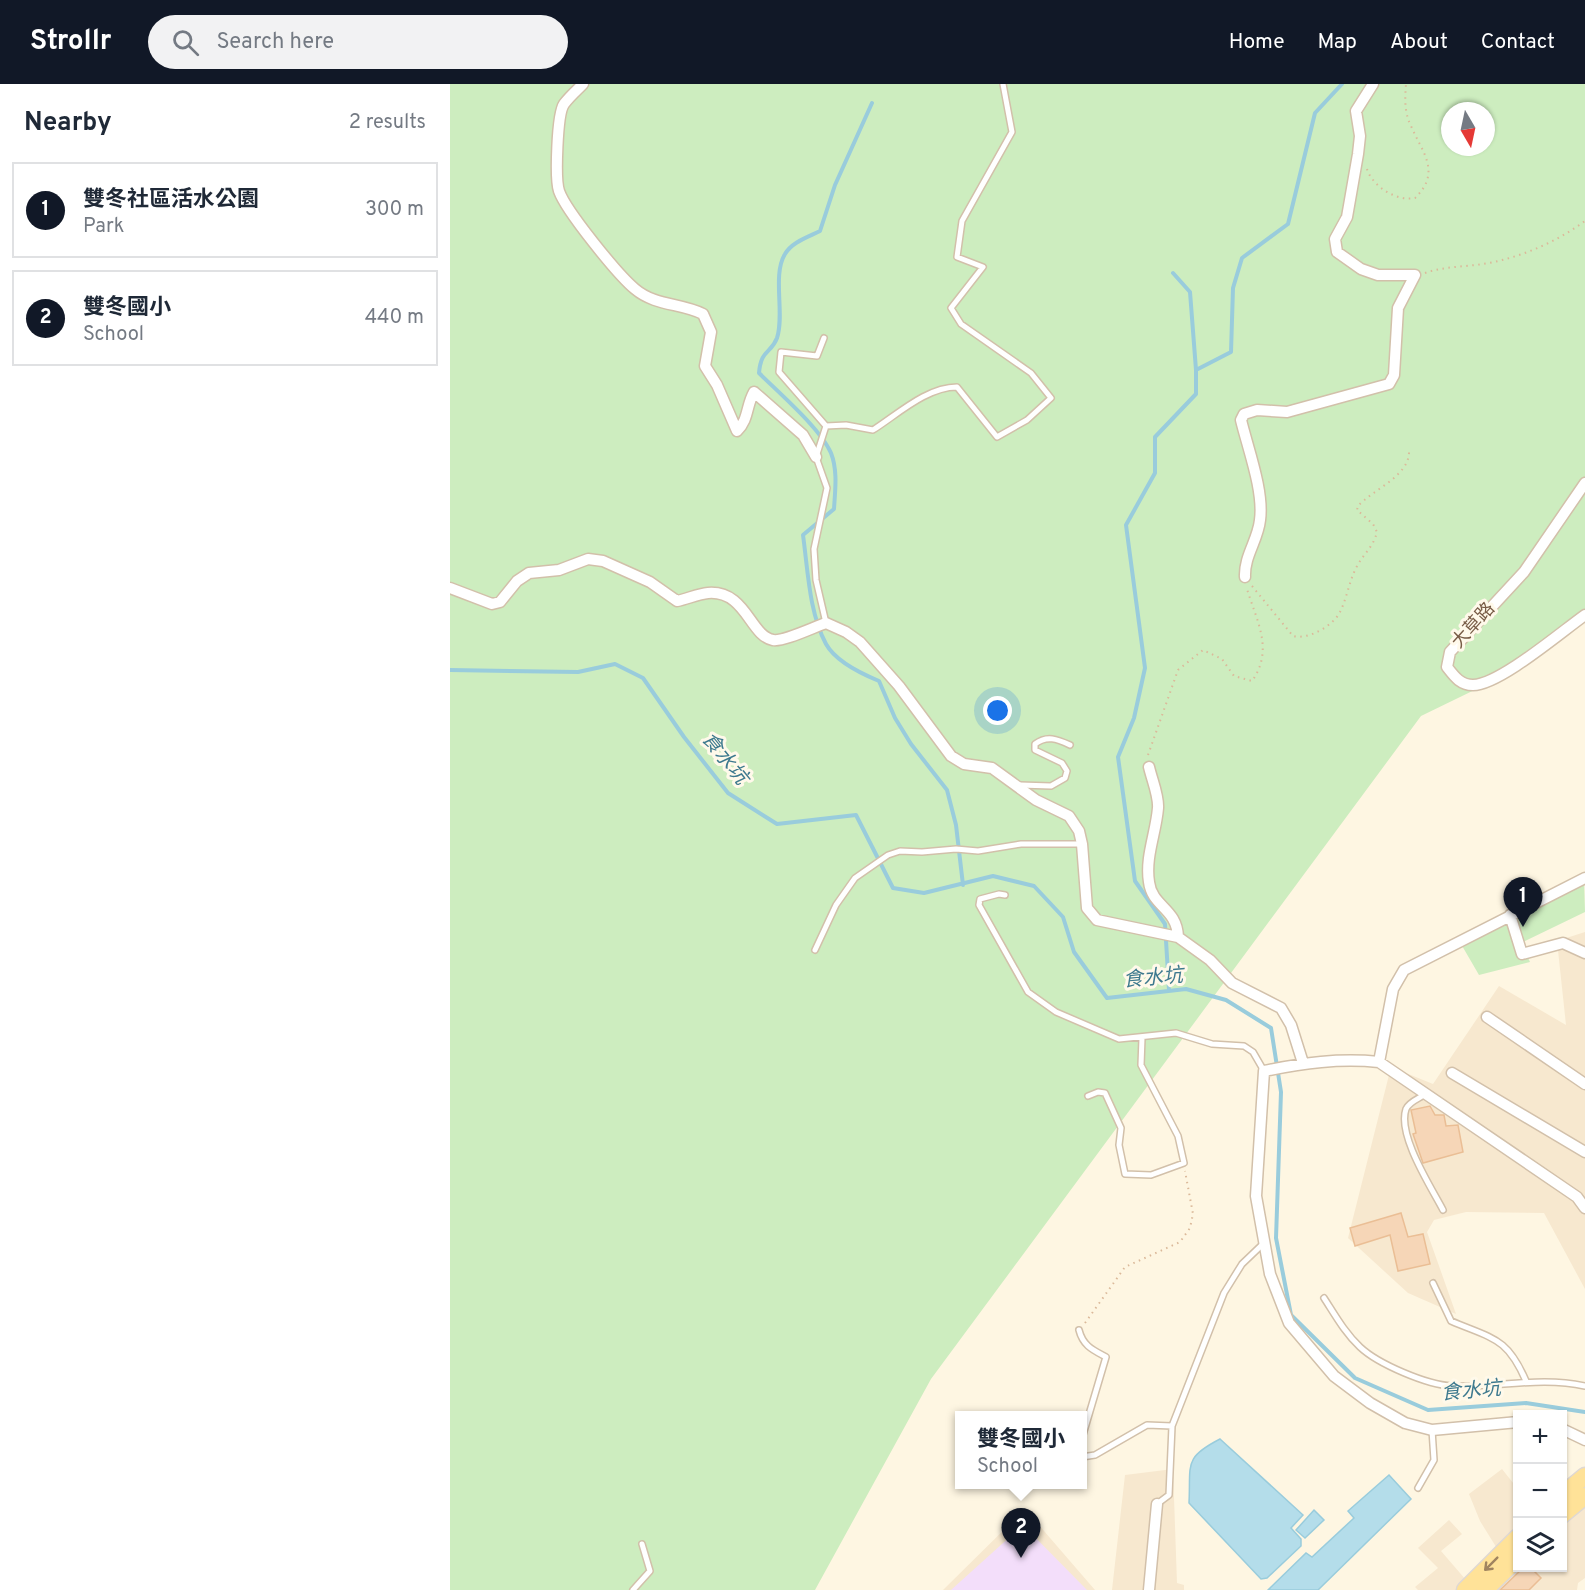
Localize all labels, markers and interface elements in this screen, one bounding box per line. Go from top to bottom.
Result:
search box [148,15,568,69]
text: Strollr [30,24,112,60]
icon: search [169,26,202,59]
text: Search here [217,29,334,56]
text: Home [1229,29,1285,56]
text: Map [1318,29,1357,56]
text: About [1390,29,1448,56]
text: Contact [1481,29,1555,56]
north arrow [1441,102,1495,156]
text: Nearby [24,107,112,140]
text: 2 results [349,110,426,136]
text: 雙冬社區活水公園 [83,187,259,214]
text: 1 [42,197,50,223]
text: 300 m [365,197,424,223]
text: Park [83,214,124,240]
text: 雙冬國小 [83,295,171,322]
text: 2 [39,305,52,331]
text: 440 m [365,305,424,331]
text: School [83,322,144,348]
street label: 大草路 [1447,598,1501,654]
your location [983,696,1012,725]
water label: 食水坑 [695,728,755,793]
pin: 1 [1504,878,1542,927]
water label: 食水坑 [1122,963,1187,995]
water label: 食水坑 [1440,1376,1505,1408]
map controls [1513,1410,1567,1572]
button: + [1513,1410,1567,1464]
popup [955,1411,1087,1489]
text: 雙冬國小 [977,1427,1065,1454]
text: School [977,1454,1038,1480]
button: − [1513,1464,1567,1518]
pin: 2 [1002,1508,1040,1558]
button: layers [1513,1518,1567,1572]
one-way arrow [1484,1556,1498,1571]

